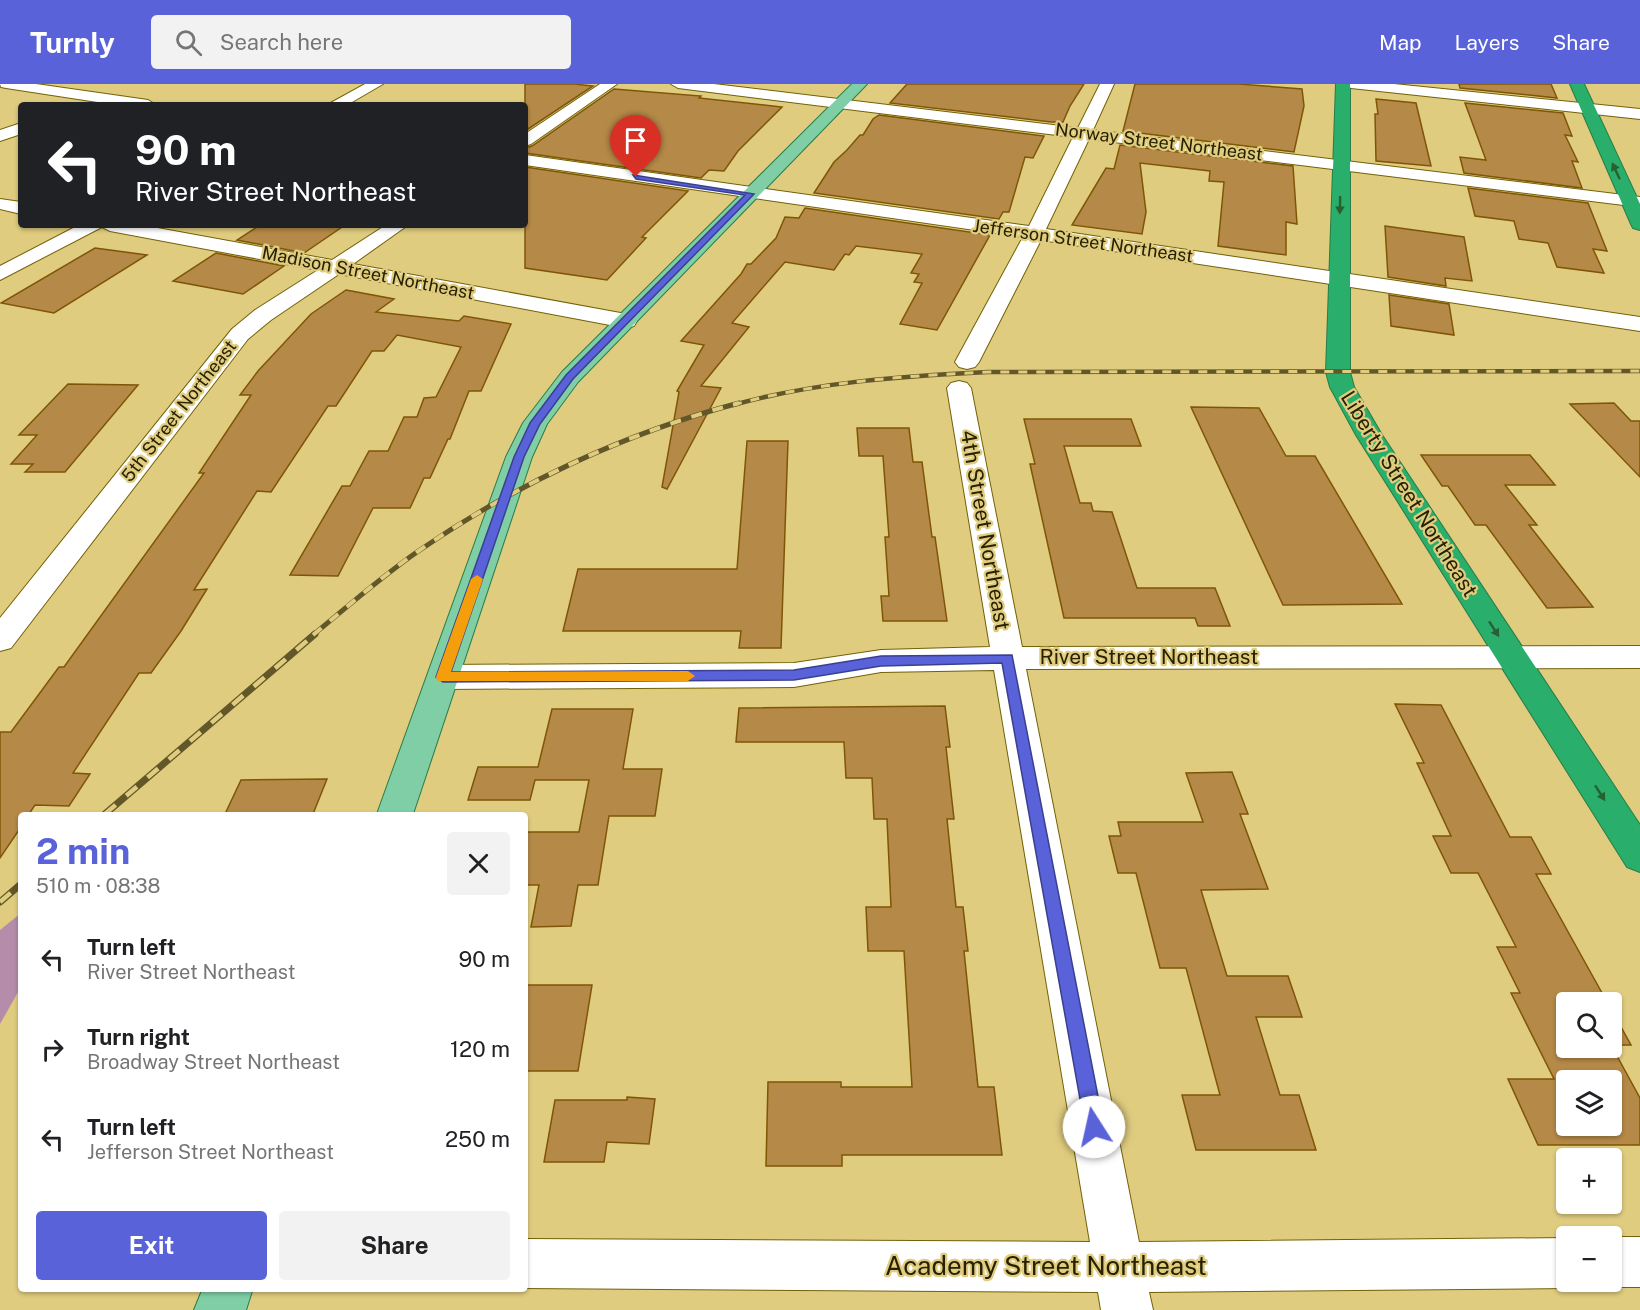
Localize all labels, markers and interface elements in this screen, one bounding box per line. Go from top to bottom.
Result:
search box [151,15,571,69]
text: Turnly [30,26,115,59]
icon: search [172,26,205,59]
text: Search here [220,29,343,55]
text: Map [1379,30,1422,55]
text: Layers [1455,30,1519,55]
text: Share [1552,30,1610,55]
pin [610,115,661,177]
street label: Norway Street Northeast [1054,118,1264,165]
icon: arrive [619,124,652,157]
text: 90 m [135,125,237,174]
icon: left [36,126,114,204]
one-way arrow [1611,162,1620,179]
text: River Street Northeast [135,175,416,207]
one-way arrow [1335,196,1345,215]
street label: Jefferson Street Northeast [972,215,1195,266]
street label: Madison Street Northeast [260,242,476,303]
street label: 5th Street Northeast [117,336,240,486]
street label: Liberty Street Northeast [1336,386,1483,601]
street label: 4th Street Northeast [956,428,1015,632]
one-way arrow [1488,621,1499,637]
street label: River Street Northeast [1040,644,1258,669]
one-way arrow [1594,785,1605,801]
text: 2 min [36,830,130,872]
button: close [447,832,510,895]
text: 510 m · 08:38 [36,874,161,898]
text: Turn left [87,934,176,960]
icon: left [36,943,69,976]
text: 90 m [459,946,510,972]
text: River Street Northeast [87,960,295,984]
map controls [1556,992,1622,1292]
button: search [1556,992,1622,1058]
text: Turn right [87,1024,190,1050]
icon: right [36,1033,69,1066]
text: 120 m [450,1036,510,1062]
text: Broadway Street Northeast [87,1050,340,1074]
button: layers [1556,1070,1622,1136]
position arrow [1062,1095,1126,1159]
text: Turn left [87,1114,176,1140]
icon: left [36,1123,69,1156]
text: 250 m [445,1126,510,1152]
text: Jefferson Street Northeast [87,1140,334,1164]
button: + [1556,1148,1622,1214]
button: Exit [36,1211,267,1280]
button: Share [279,1211,510,1280]
button: − [1556,1226,1622,1292]
street label: Academy Street Northeast [885,1250,1207,1281]

